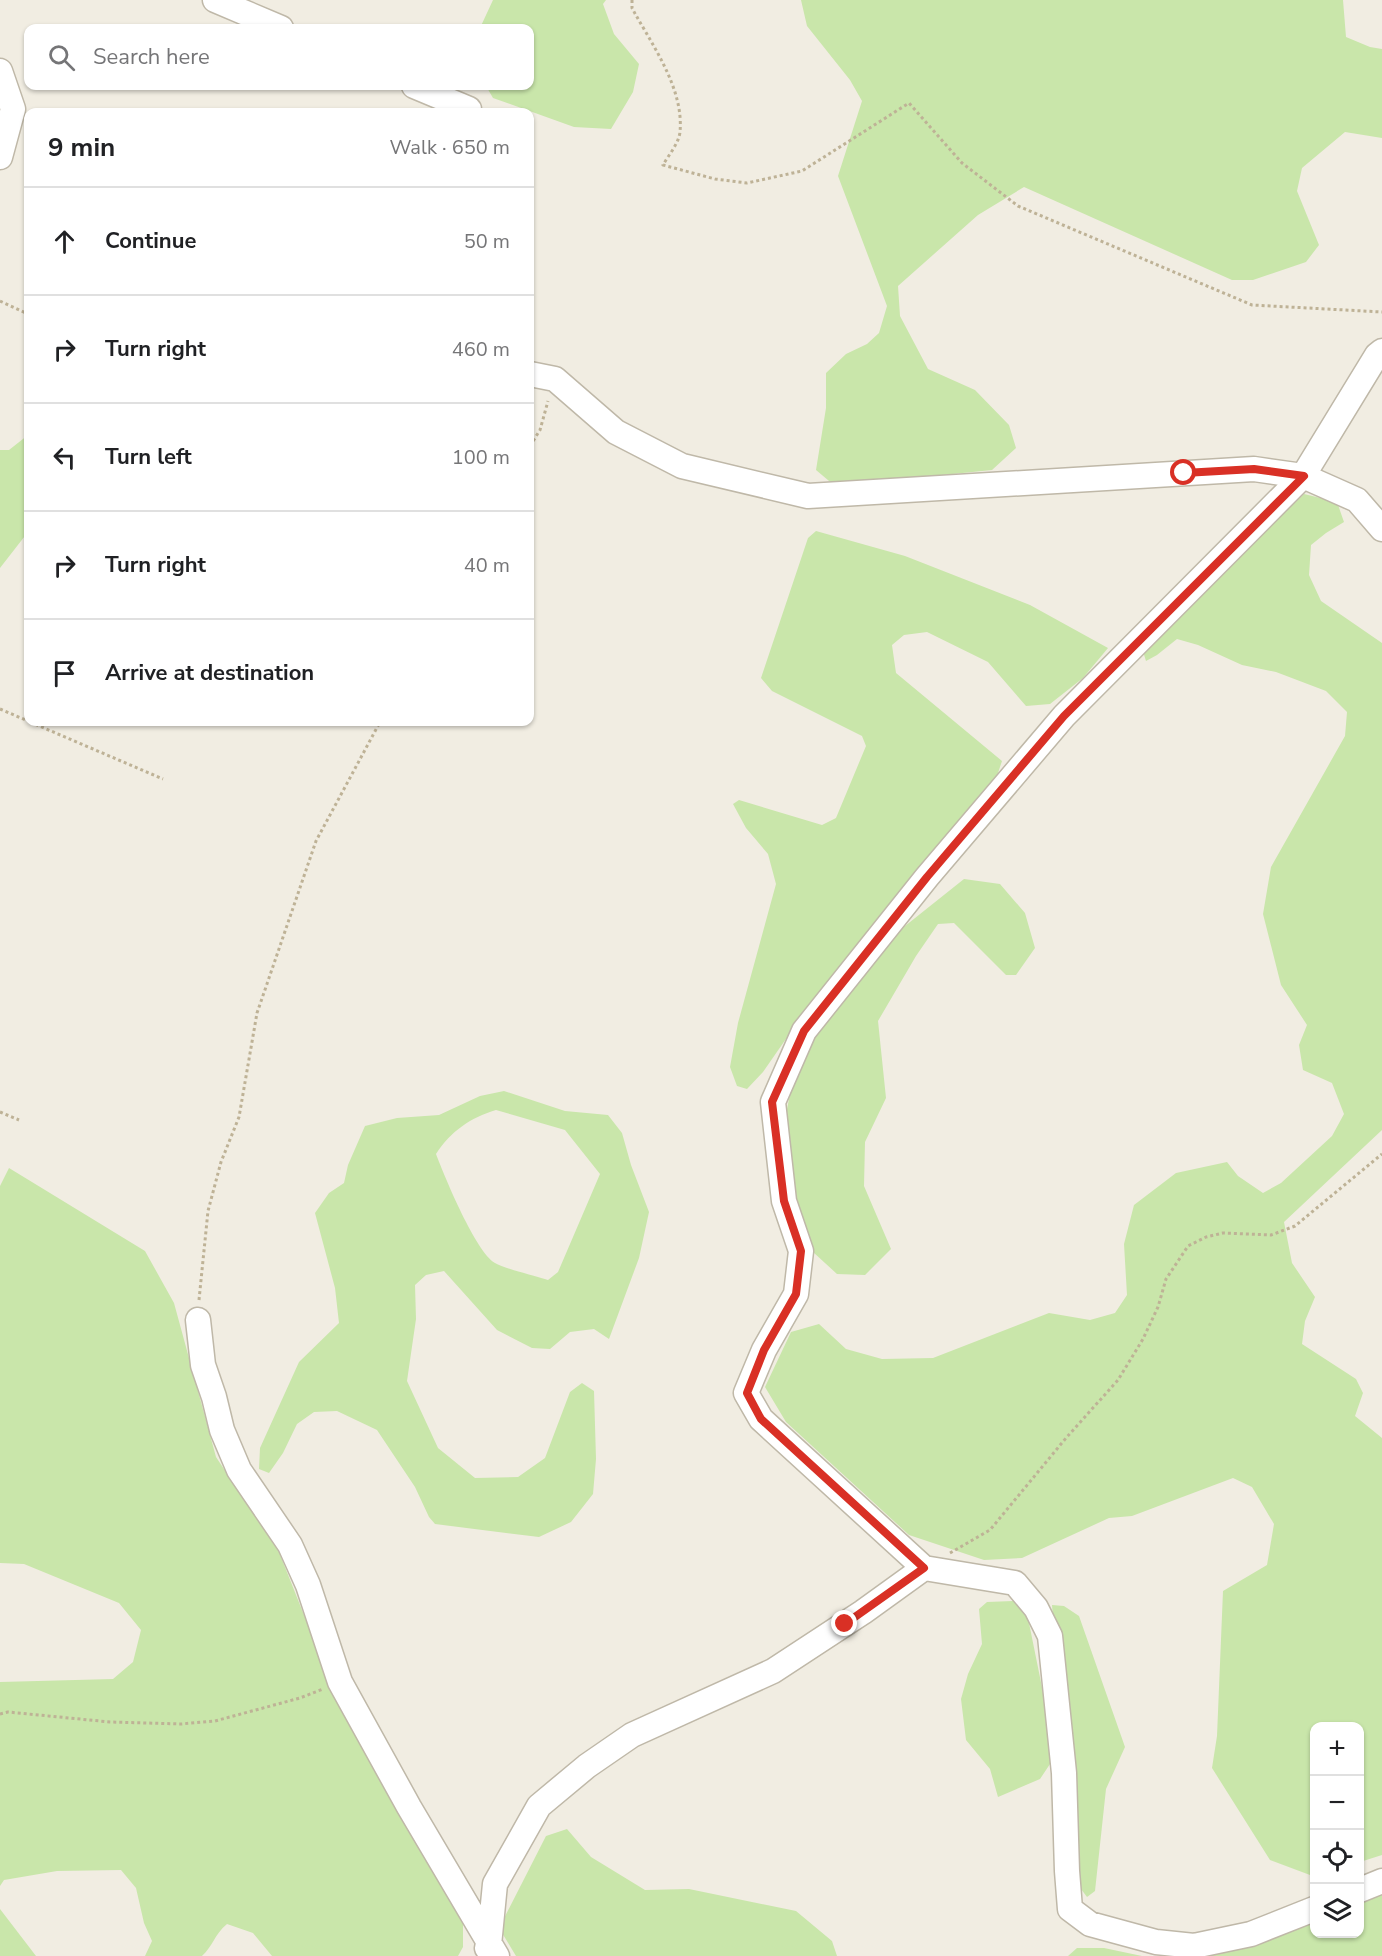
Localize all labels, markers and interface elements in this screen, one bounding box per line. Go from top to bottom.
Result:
search box [24,24,534,90]
icon: search [45,41,78,74]
text: Search here [93,42,210,72]
text: 9 min [48,130,115,165]
text: Walk · 650 m [390,134,510,161]
icon: ahead [48,225,81,258]
text: Continue [105,226,196,256]
text: 50 m [464,228,510,255]
icon: right [48,333,81,366]
text: Turn right [105,334,206,364]
text: 460 m [452,336,510,363]
icon: left [48,441,81,474]
text: Turn left [105,442,192,472]
text: 100 m [452,444,510,471]
route start [1170,459,1196,485]
icon: right [48,549,81,582]
text: Turn right [105,550,206,580]
text: 40 m [464,552,510,579]
icon: arrive [48,657,81,690]
text: Arrive at destination [105,658,314,688]
route end [831,1610,857,1636]
map controls [1310,1722,1364,1938]
button: + [1310,1722,1364,1776]
button: − [1310,1776,1364,1830]
button: locate [1310,1830,1364,1884]
button: layers [1310,1884,1364,1938]

